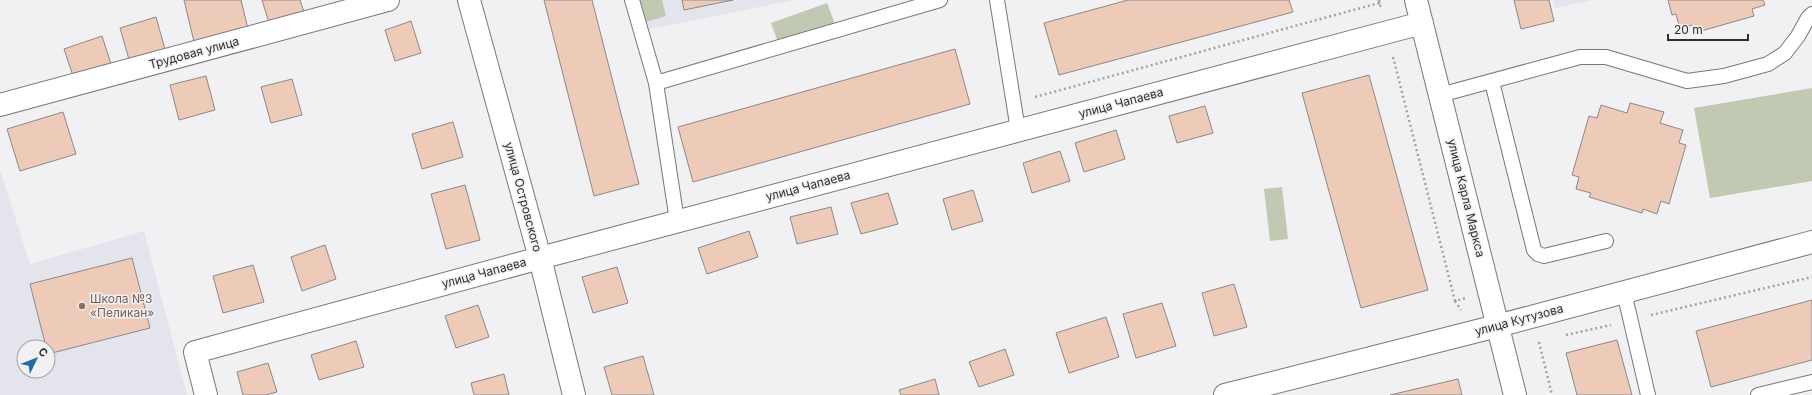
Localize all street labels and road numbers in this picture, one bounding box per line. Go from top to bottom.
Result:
street label: Трудовая улица [147,33,241,72]
street label: улица Чапаева [1077,84,1165,121]
street label: улица Карла Маркса [1445,137,1488,259]
street label: улица Островского [502,140,545,253]
street label: улица Чапаева [764,167,852,204]
street label: улица Чапаева [440,254,528,291]
street label: улица Кутузова [1473,301,1565,339]

